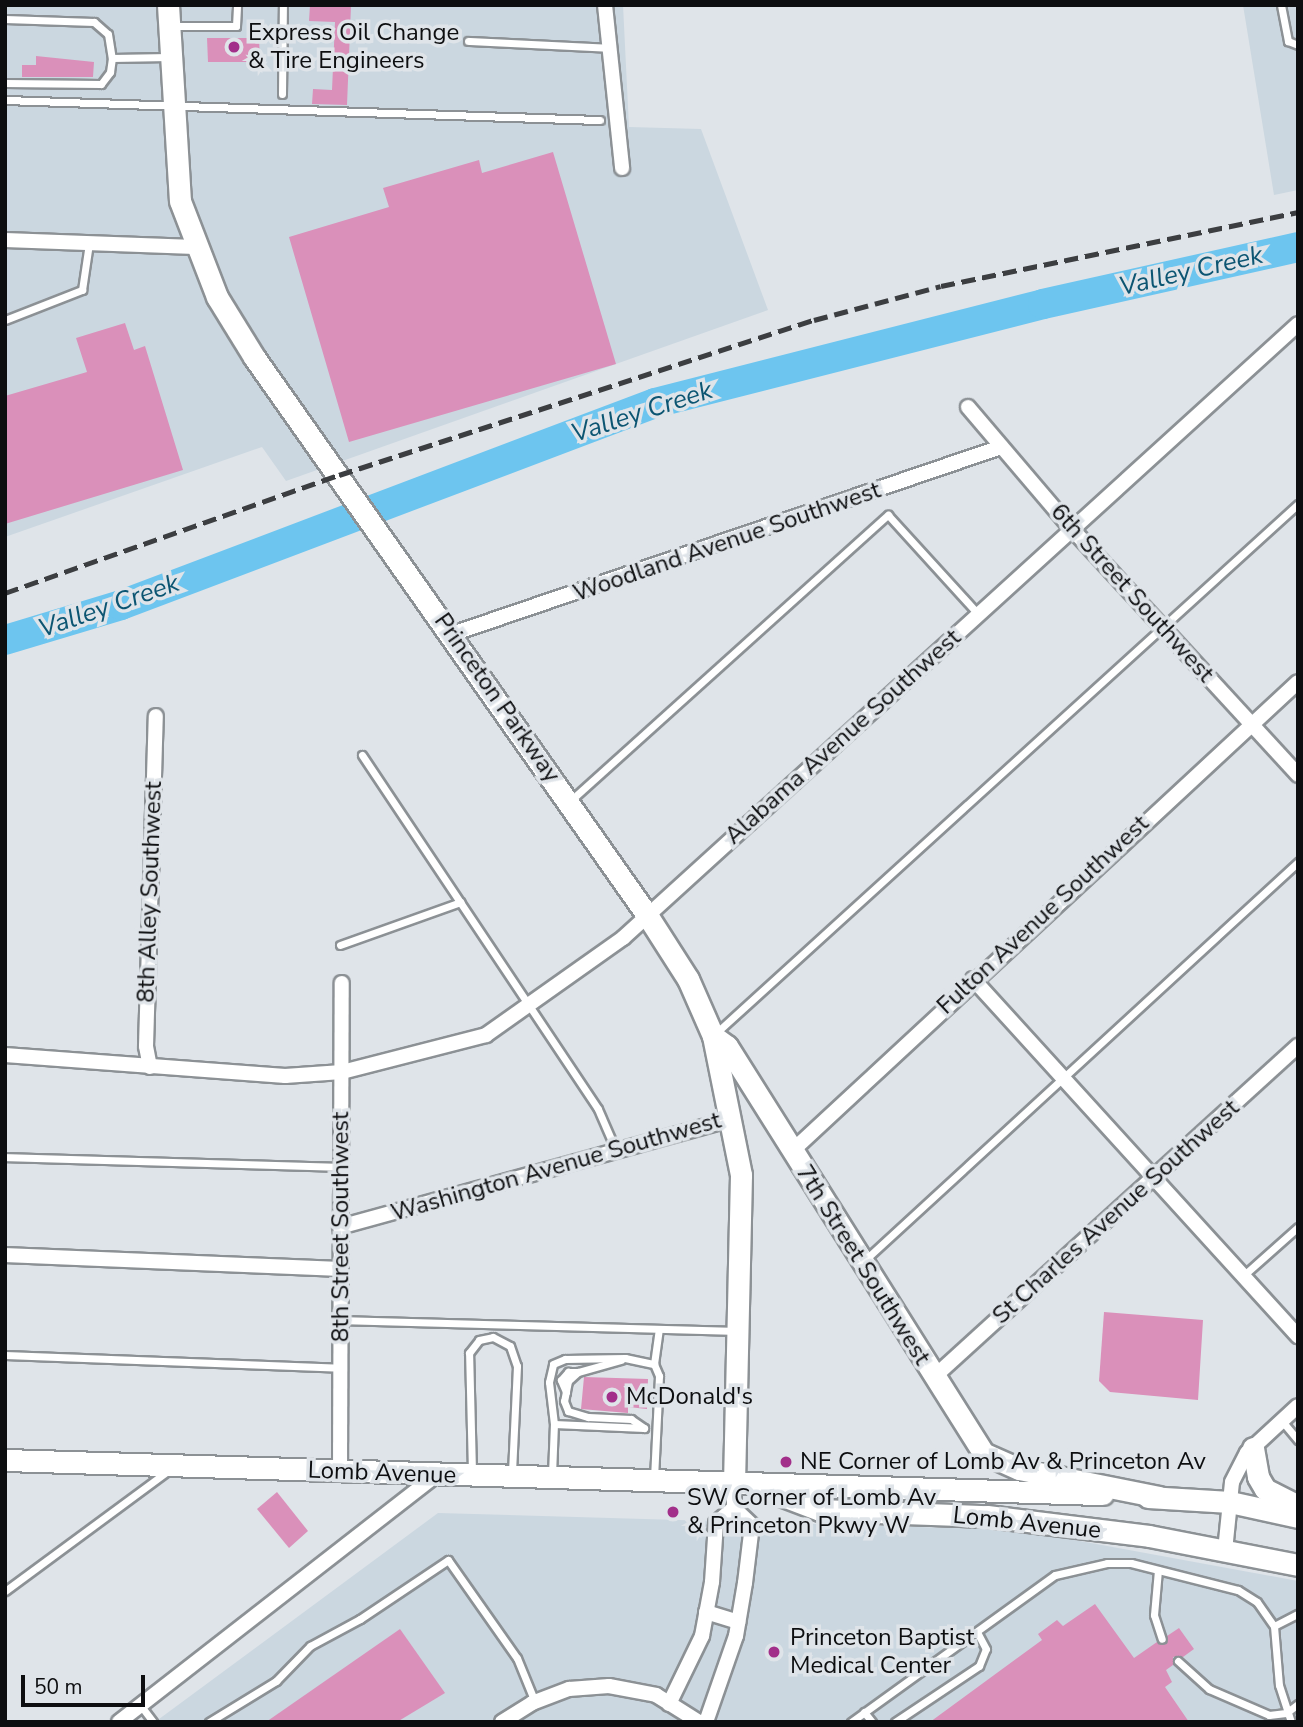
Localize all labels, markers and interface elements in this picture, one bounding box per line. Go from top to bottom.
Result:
place label: Express Oil Change & Tire Engineers [248,19,459,75]
marker: Express Oil Change & Tire Engineers [226,39,242,55]
water label: Valley Creek [1116,239,1266,303]
water label: Valley Creek [568,375,716,449]
street label: Woodland Avenue Southwest [569,476,885,608]
street label: 6th Street Southwest [1044,498,1220,688]
water label: Valley Creek [35,567,183,645]
street label: Princeton Parkway [428,608,566,788]
street label: Alabama Avenue Southwest [719,623,967,851]
street label: 8th Alley Southwest [132,781,168,1003]
street label: Fulton Avenue Southwest [931,809,1155,1021]
street label: St Charles Avenue Southwest [987,1094,1245,1330]
street label: Washington Avenue Southwest [388,1106,724,1228]
street label: 8th Street Southwest [327,1112,355,1342]
street label: 7th Street Southwest [790,1160,936,1370]
place label: McDonald's [626,1383,753,1411]
marker: McDonald's [604,1389,620,1405]
place label: NE Corner of Lomb Av & Princeton Av [800,1448,1206,1476]
marker: NE Corner of Lomb Av & Princeton Av [778,1454,794,1470]
street label: Lomb Avenue [307,1456,457,1490]
place label: SW Corner of Lomb Av & Princeton Pkwy W [687,1484,936,1540]
street label: Lomb Avenue [952,1501,1102,1545]
marker: SW Corner of Lomb Av & Princeton Pkwy W [665,1504,681,1520]
place label: Princeton Baptist Medical Center [790,1624,974,1680]
marker: Princeton Baptist Medical Center [764,1642,784,1662]
scale bar [24,1660,149,1704]
text: 50 m [34,1673,83,1701]

